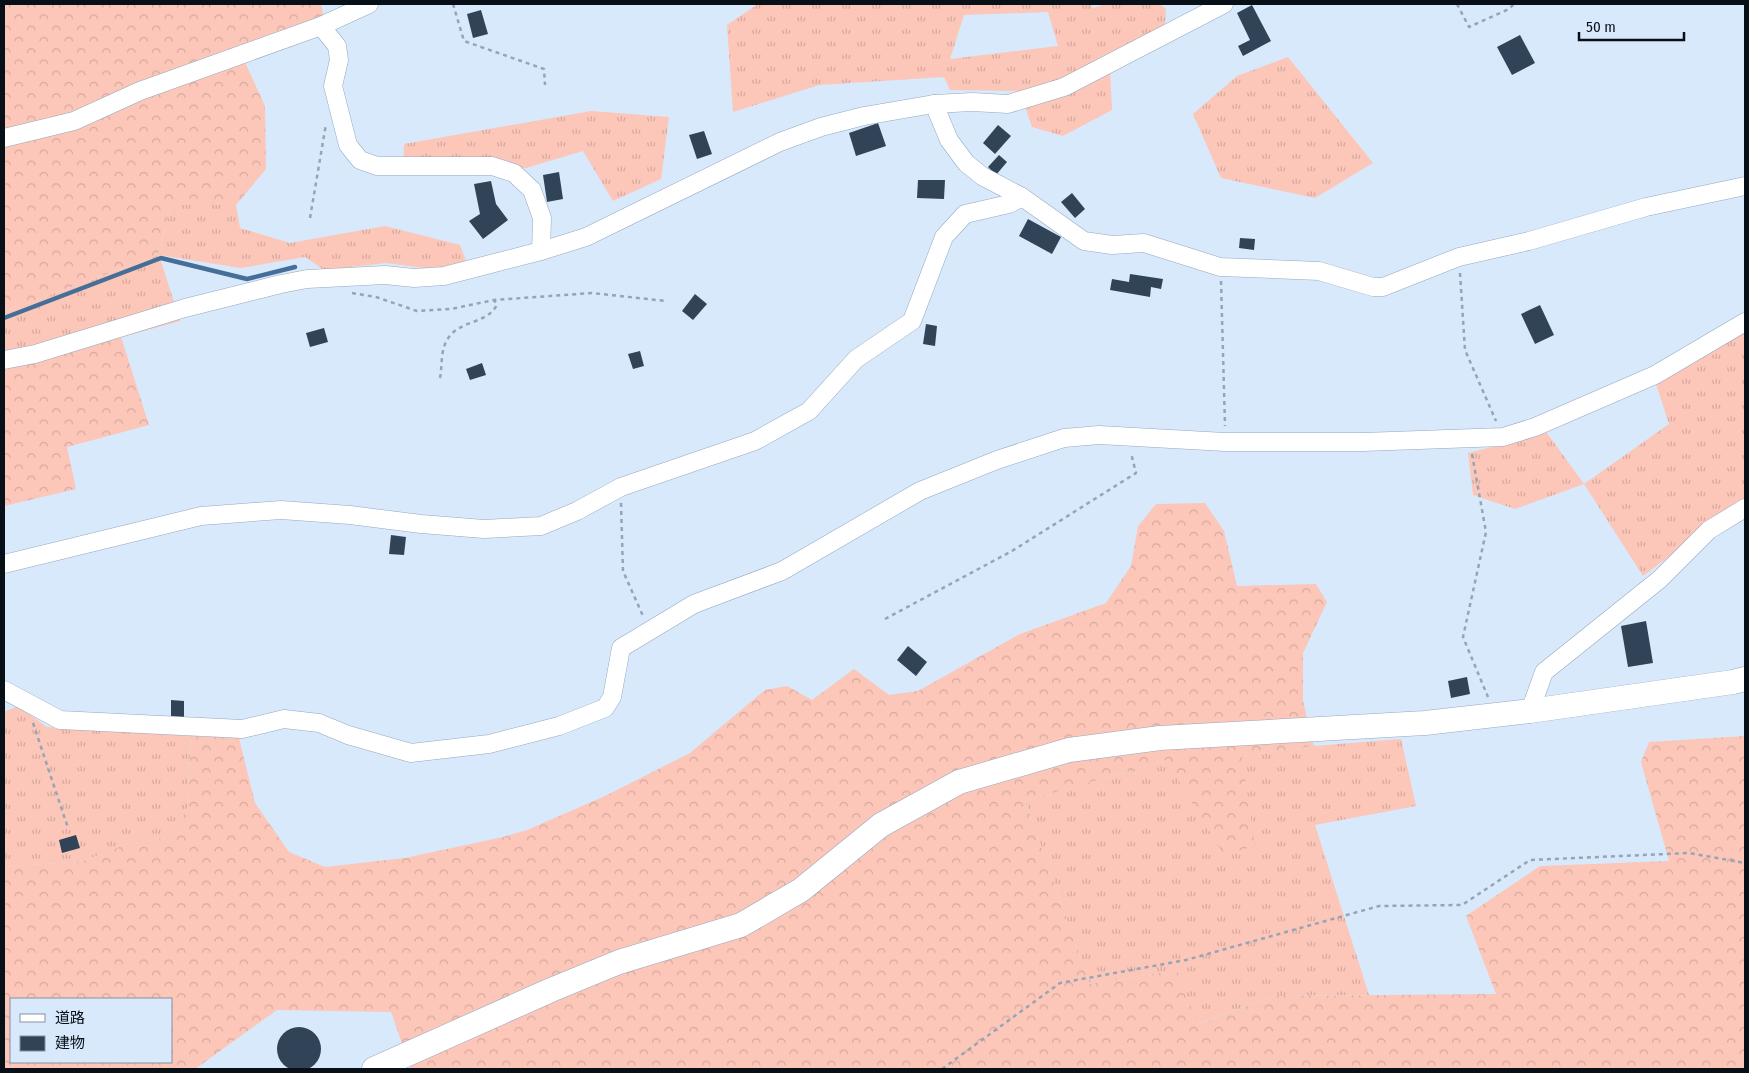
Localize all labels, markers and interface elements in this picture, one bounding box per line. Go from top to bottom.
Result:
scale bar [1579,10,1684,42]
text: 50 m [1586,18,1616,36]
legend [10,998,172,1063]
text: 道路 [55,1009,85,1027]
text: 建物 [55,1034,85,1052]

